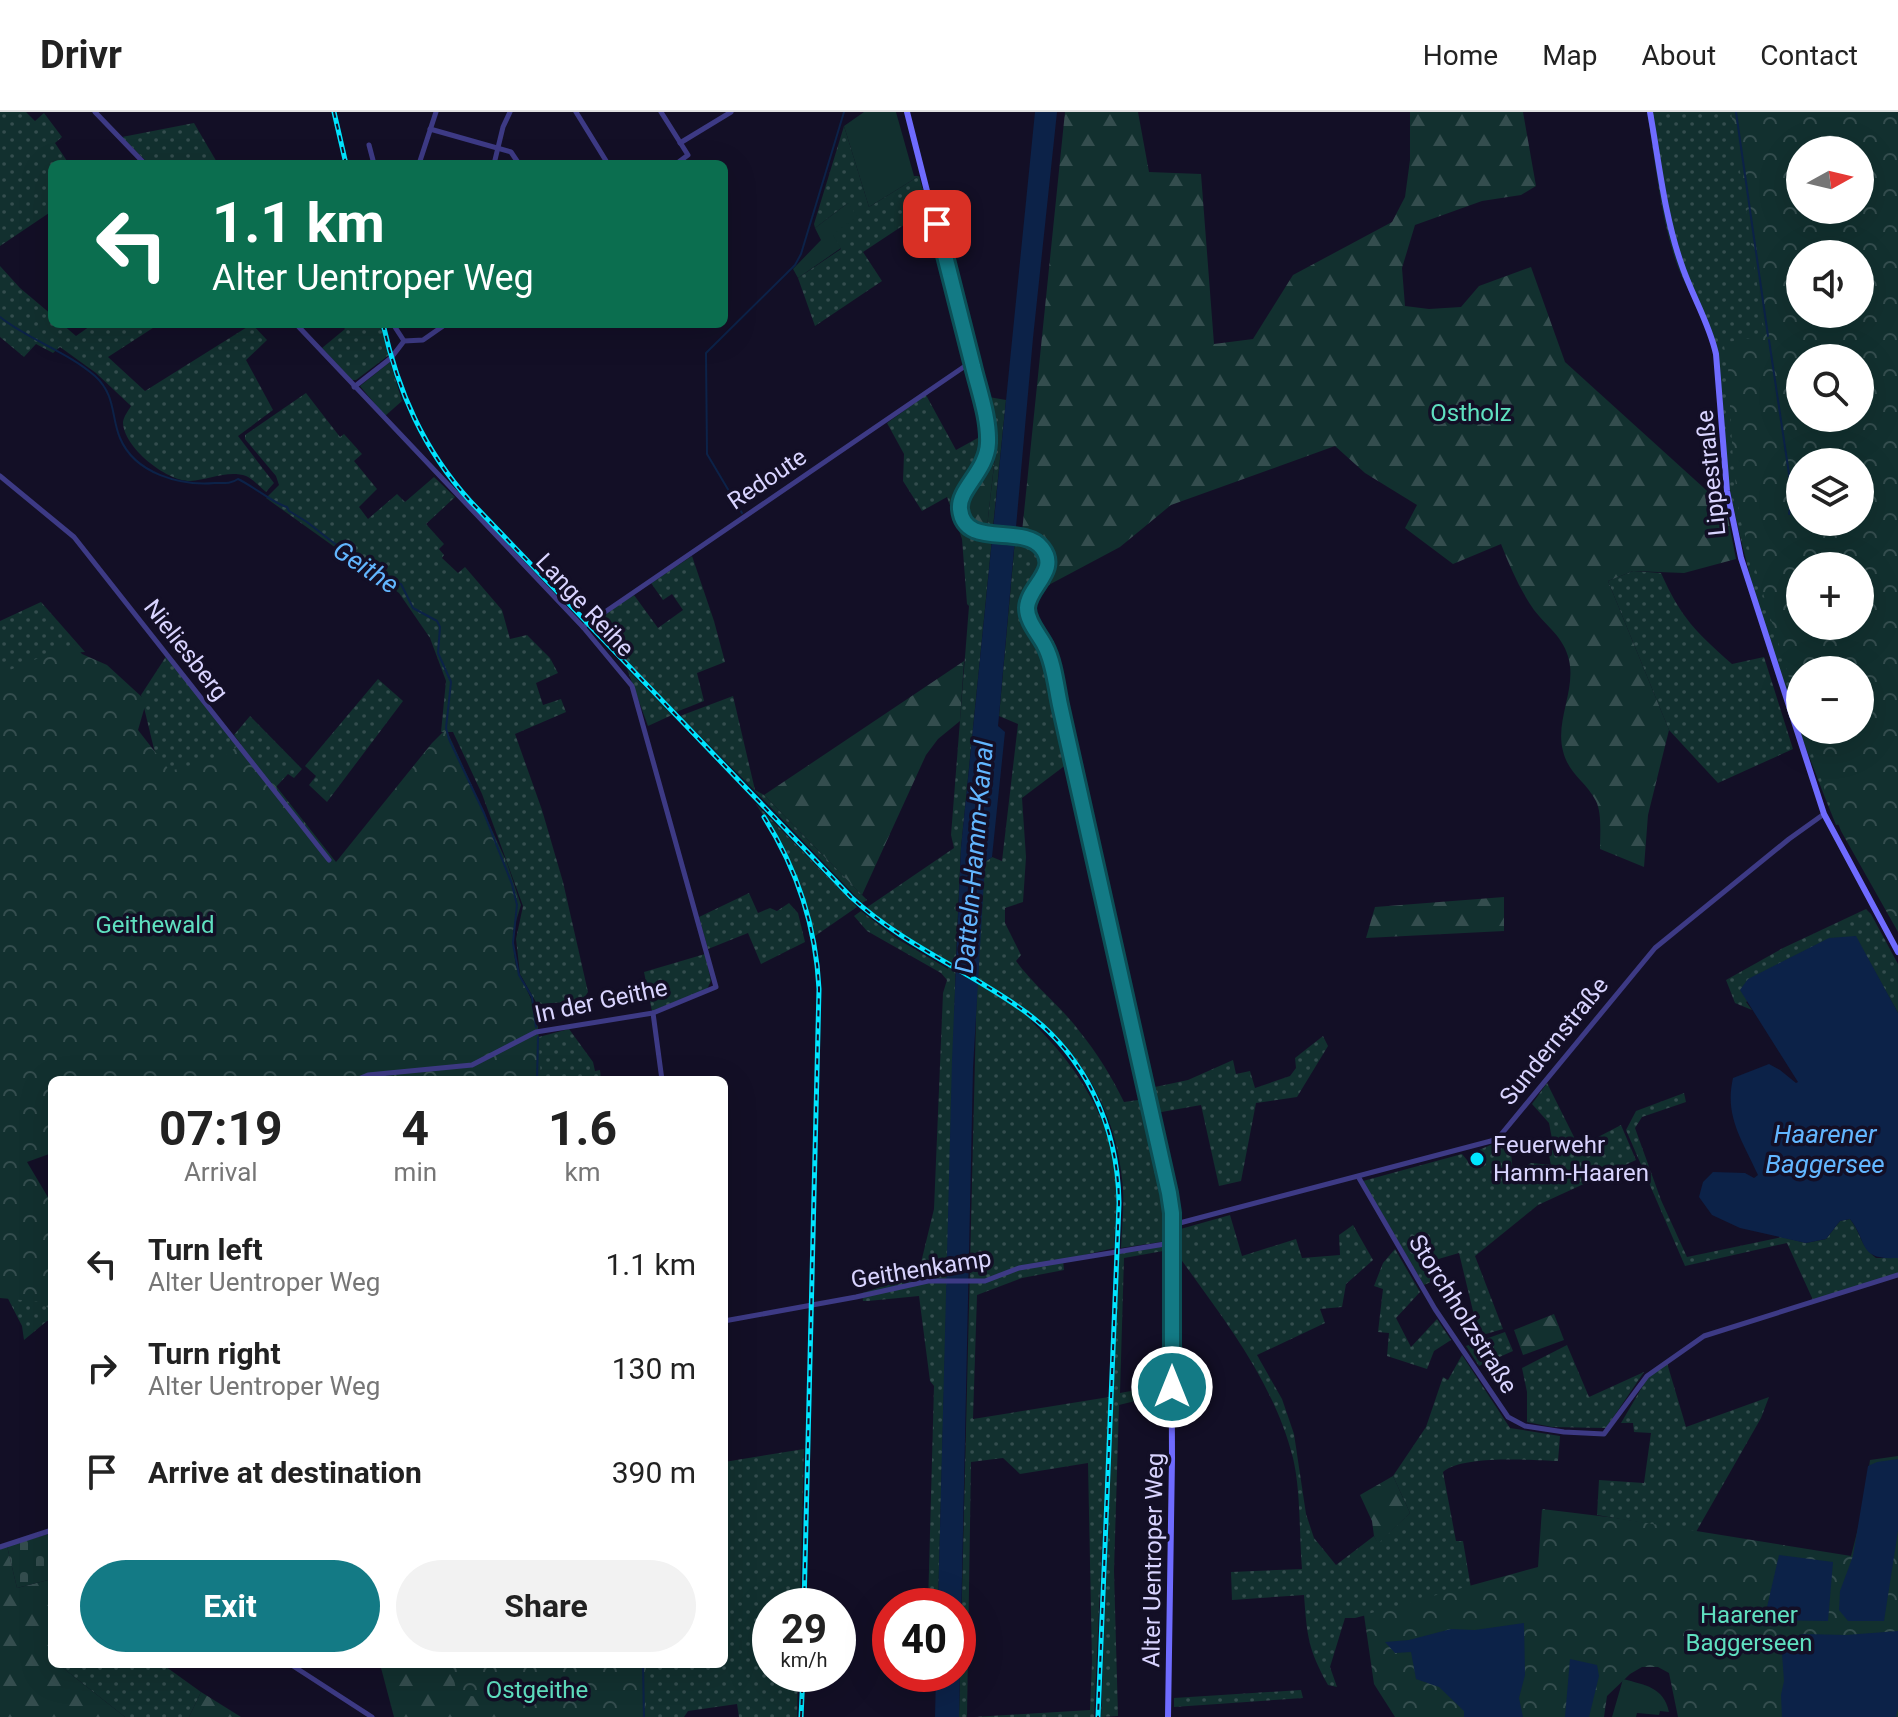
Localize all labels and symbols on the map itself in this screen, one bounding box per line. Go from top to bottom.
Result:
north arrow [1786,136,1874,224]
pin [903,190,971,258]
park label: Ostholz [1430,399,1512,427]
street label: Lippestraße [1690,409,1732,537]
street label: Redoute [722,443,812,515]
water label: Geithe [328,534,404,600]
street label: Lange Reihe [530,548,640,662]
street label: Nieliesberg [138,594,234,706]
water label: Datteln-Hamm-Kanal [949,739,999,975]
park label: Geithewald [95,911,215,939]
street label: Sundernstraße [1494,971,1614,1111]
street label: In der Geithe [532,973,670,1029]
water label: Haarener Baggersee [1765,1119,1885,1179]
place label: Feuerwehr Hamm-Haaren [1493,1131,1649,1187]
marker: Feuerwehr Hamm-Haaren [1468,1150,1486,1168]
street label: Storchholzstraße [1403,1229,1523,1399]
street label: Geithenkamp [849,1244,993,1294]
position arrow [1130,1345,1214,1429]
street label: Alter Uentroper Weg [1137,1452,1169,1668]
speed limit sign: 40 [872,1588,976,1692]
park label: Haarener Baggerseen [1686,1601,1812,1657]
park label: Ostgeithe [486,1676,588,1704]

